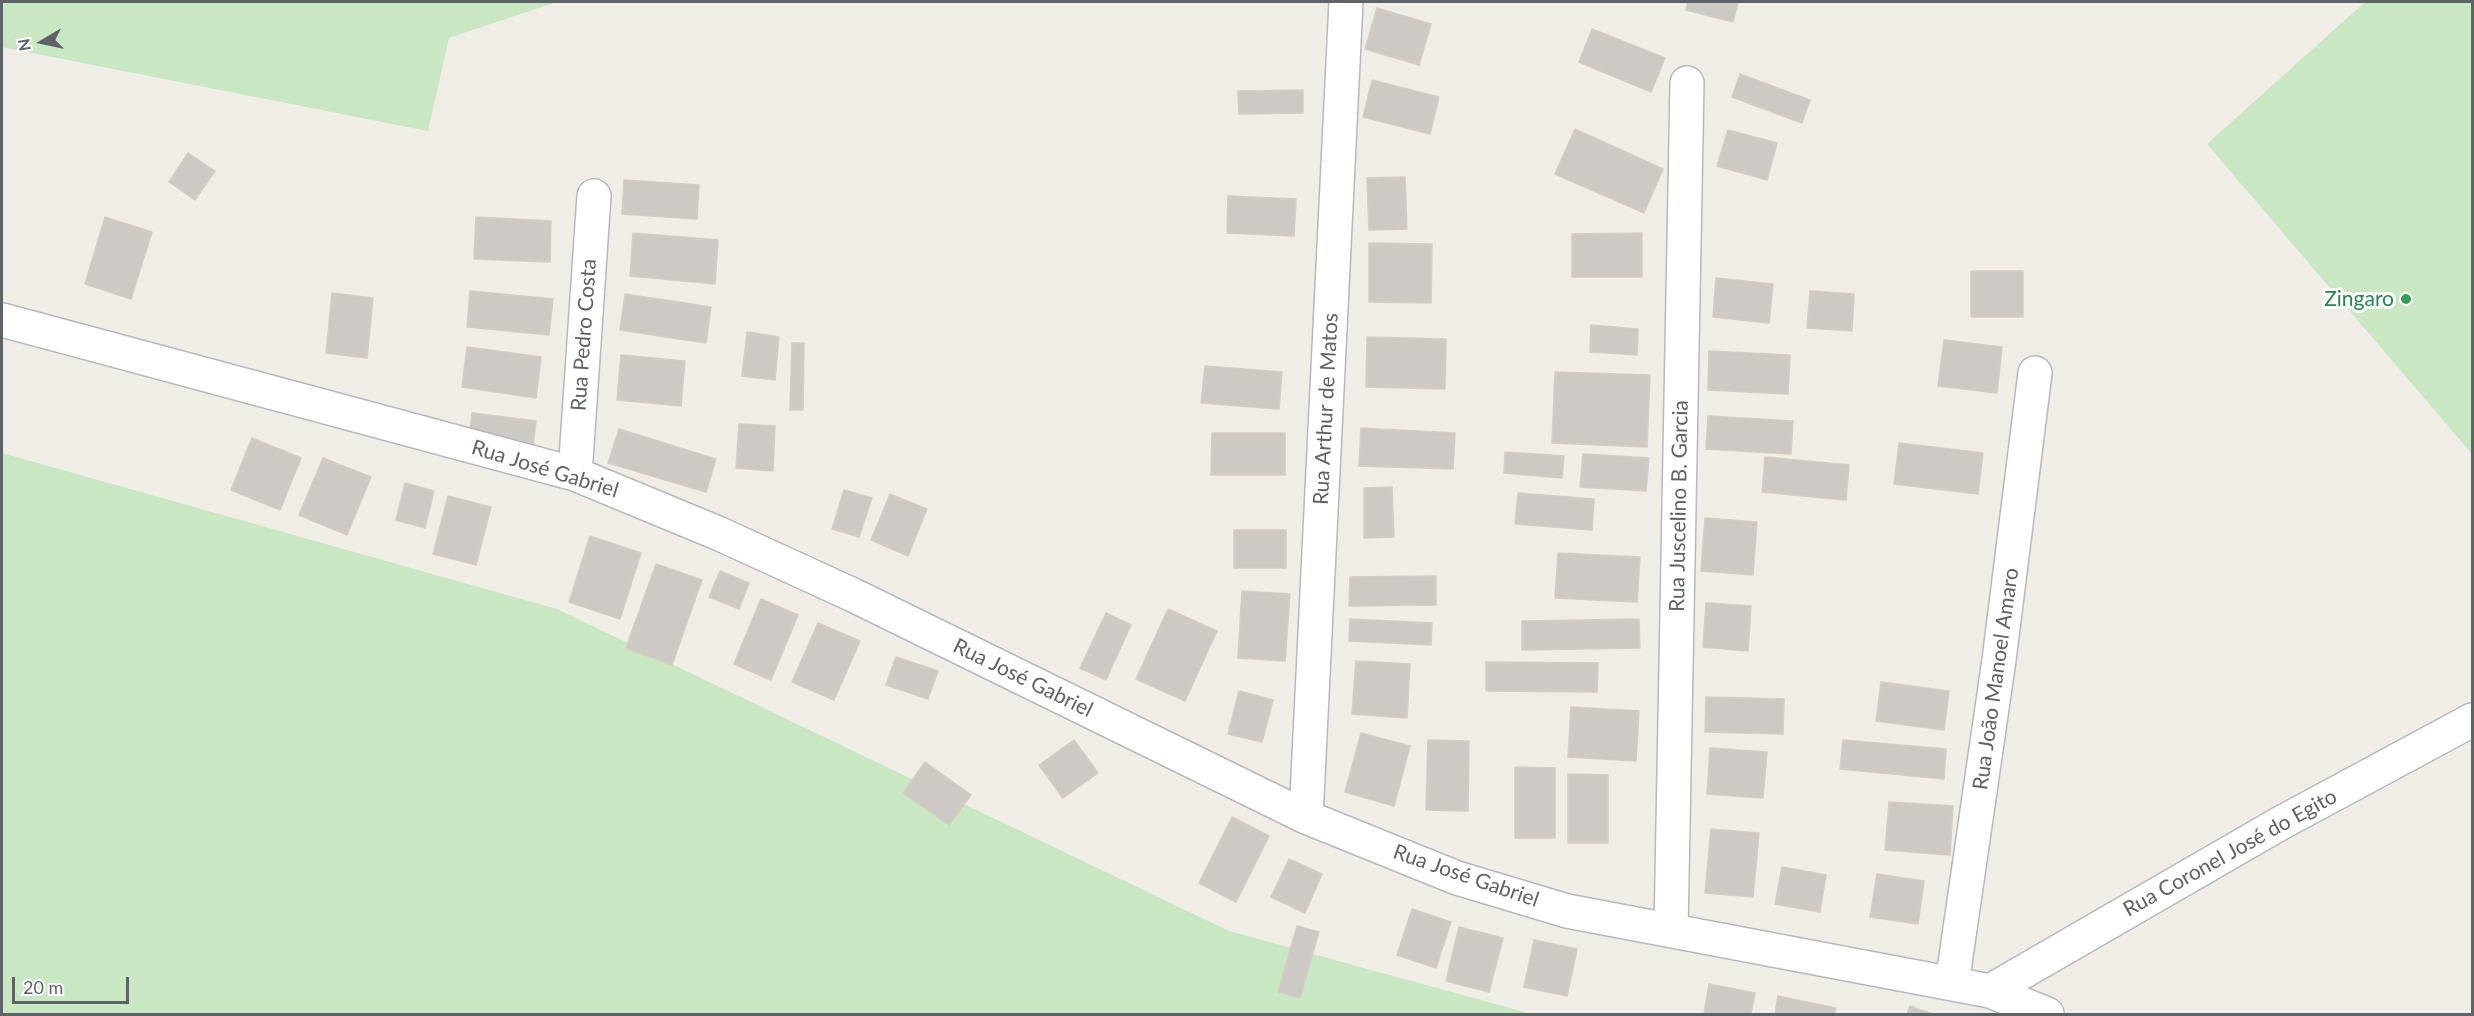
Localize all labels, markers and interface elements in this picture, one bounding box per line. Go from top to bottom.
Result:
north arrow [12,12,72,72]
text: N [13,37,34,52]
street label: Rua Pedro Costa [566,258,602,412]
place label: Zingaro [2324,286,2394,312]
marker: Zingaro [2399,292,2413,306]
street label: Rua Arthur de Matos [1308,312,1344,506]
street label: Rua Juscelino B. Garcia [1665,400,1693,612]
street label: Rua José Gabriel [468,435,622,503]
street label: Rua João Manoel Amaro [1968,566,2024,792]
street label: Rua José Gabriel [949,633,1097,723]
street label: Rua Coronel José do Egito [2119,784,2341,922]
street label: Rua José Gabriel [1390,839,1542,913]
scale bar [15,965,132,1003]
text: 20 m [23,976,63,998]

